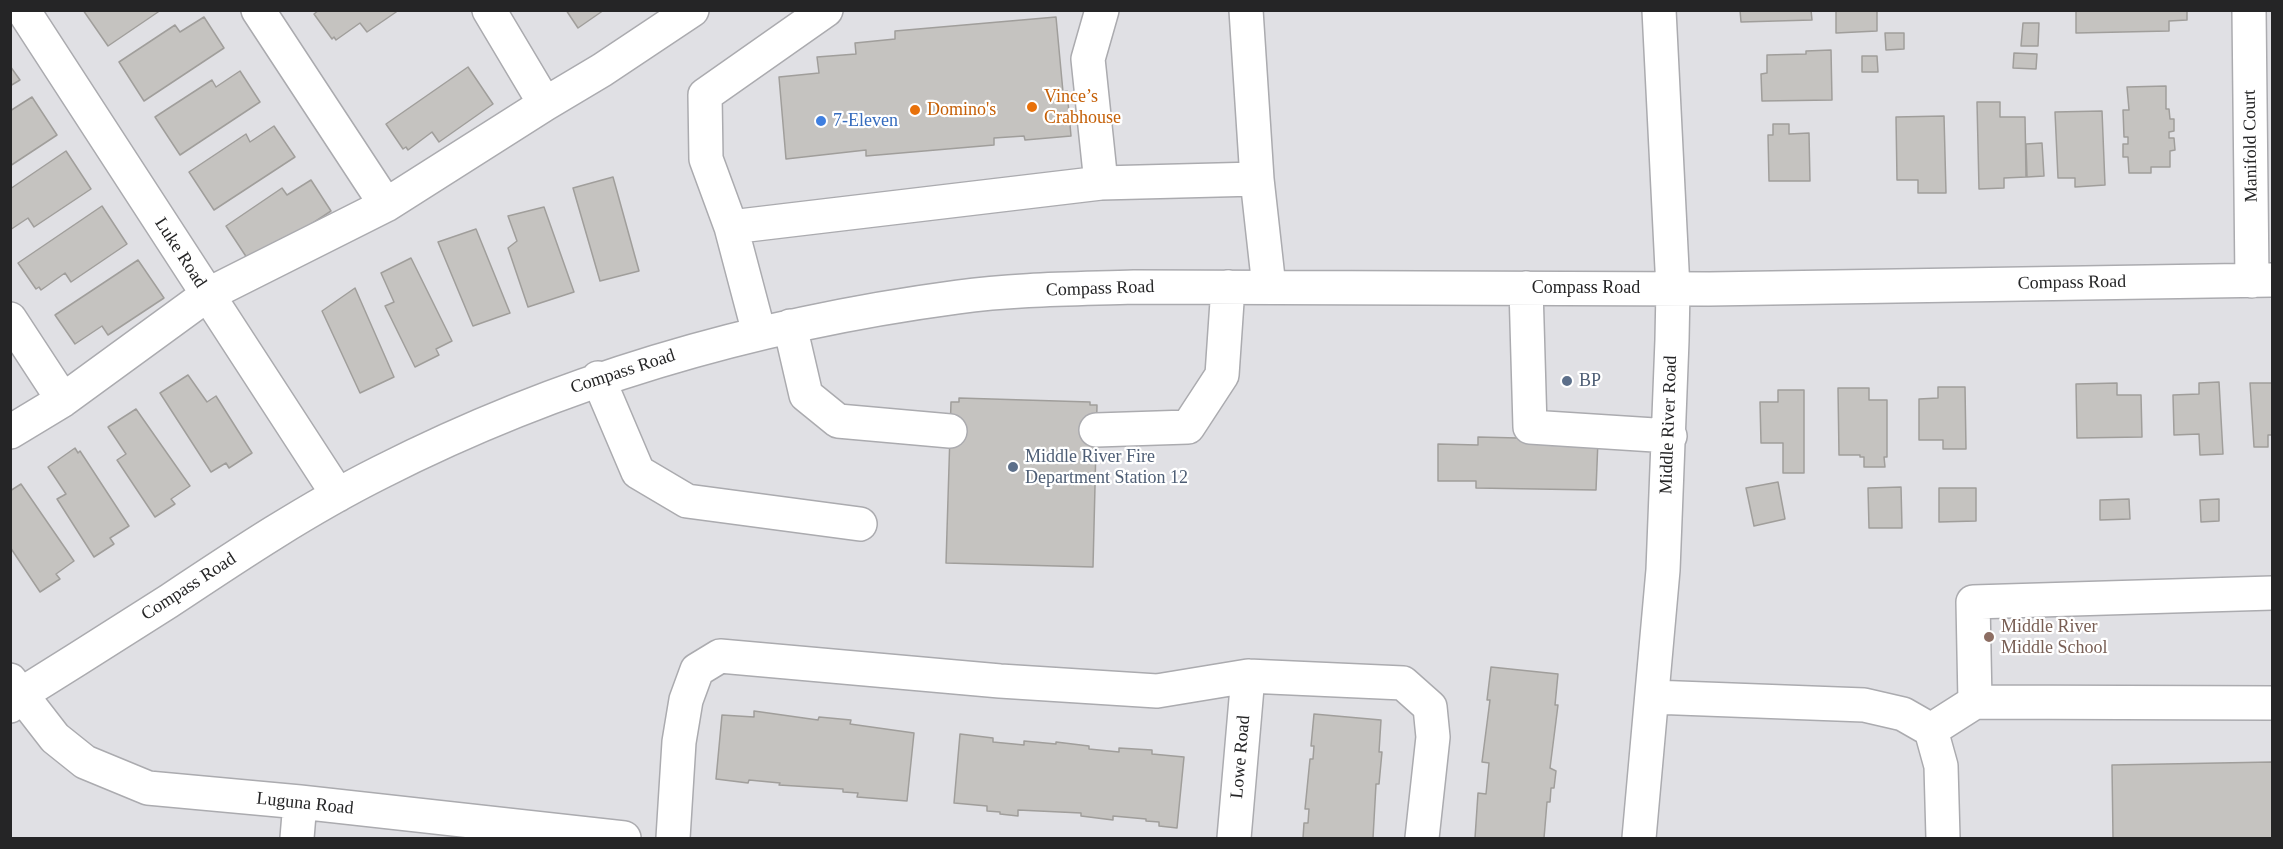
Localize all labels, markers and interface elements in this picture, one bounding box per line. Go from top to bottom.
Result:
place label: Vince’s Crabhouse [1044,86,1121,128]
street label: Manifold Court [2239,90,2263,202]
place label: Domino's [927,99,996,121]
marker: Vince’s Crabhouse [1025,100,1039,114]
marker: Domino's [908,103,922,117]
place label: 7-Eleven [833,110,898,132]
marker: 7-Eleven [814,114,828,128]
street label: Luke Road [149,214,211,292]
street label: Compass Road [2018,271,2126,295]
street label: Compass Road [1045,276,1155,302]
street label: Compass Road [1532,277,1640,299]
street label: Compass Road [568,345,678,399]
street label: Middle River Road [1656,355,1682,495]
place label: BP [1579,370,1601,392]
marker: BP [1560,374,1574,388]
place label: Middle River Fire Department Station 12 [1025,446,1188,488]
marker: Middle River Fire Department Station 12 [1006,460,1020,474]
street label: Compass Road [138,548,240,626]
place label: Middle River Middle School [2001,616,2107,658]
marker: Middle River Middle School [1982,630,1996,644]
street label: Lowe Road [1227,714,1255,800]
street label: Luguna Road [255,788,355,820]

